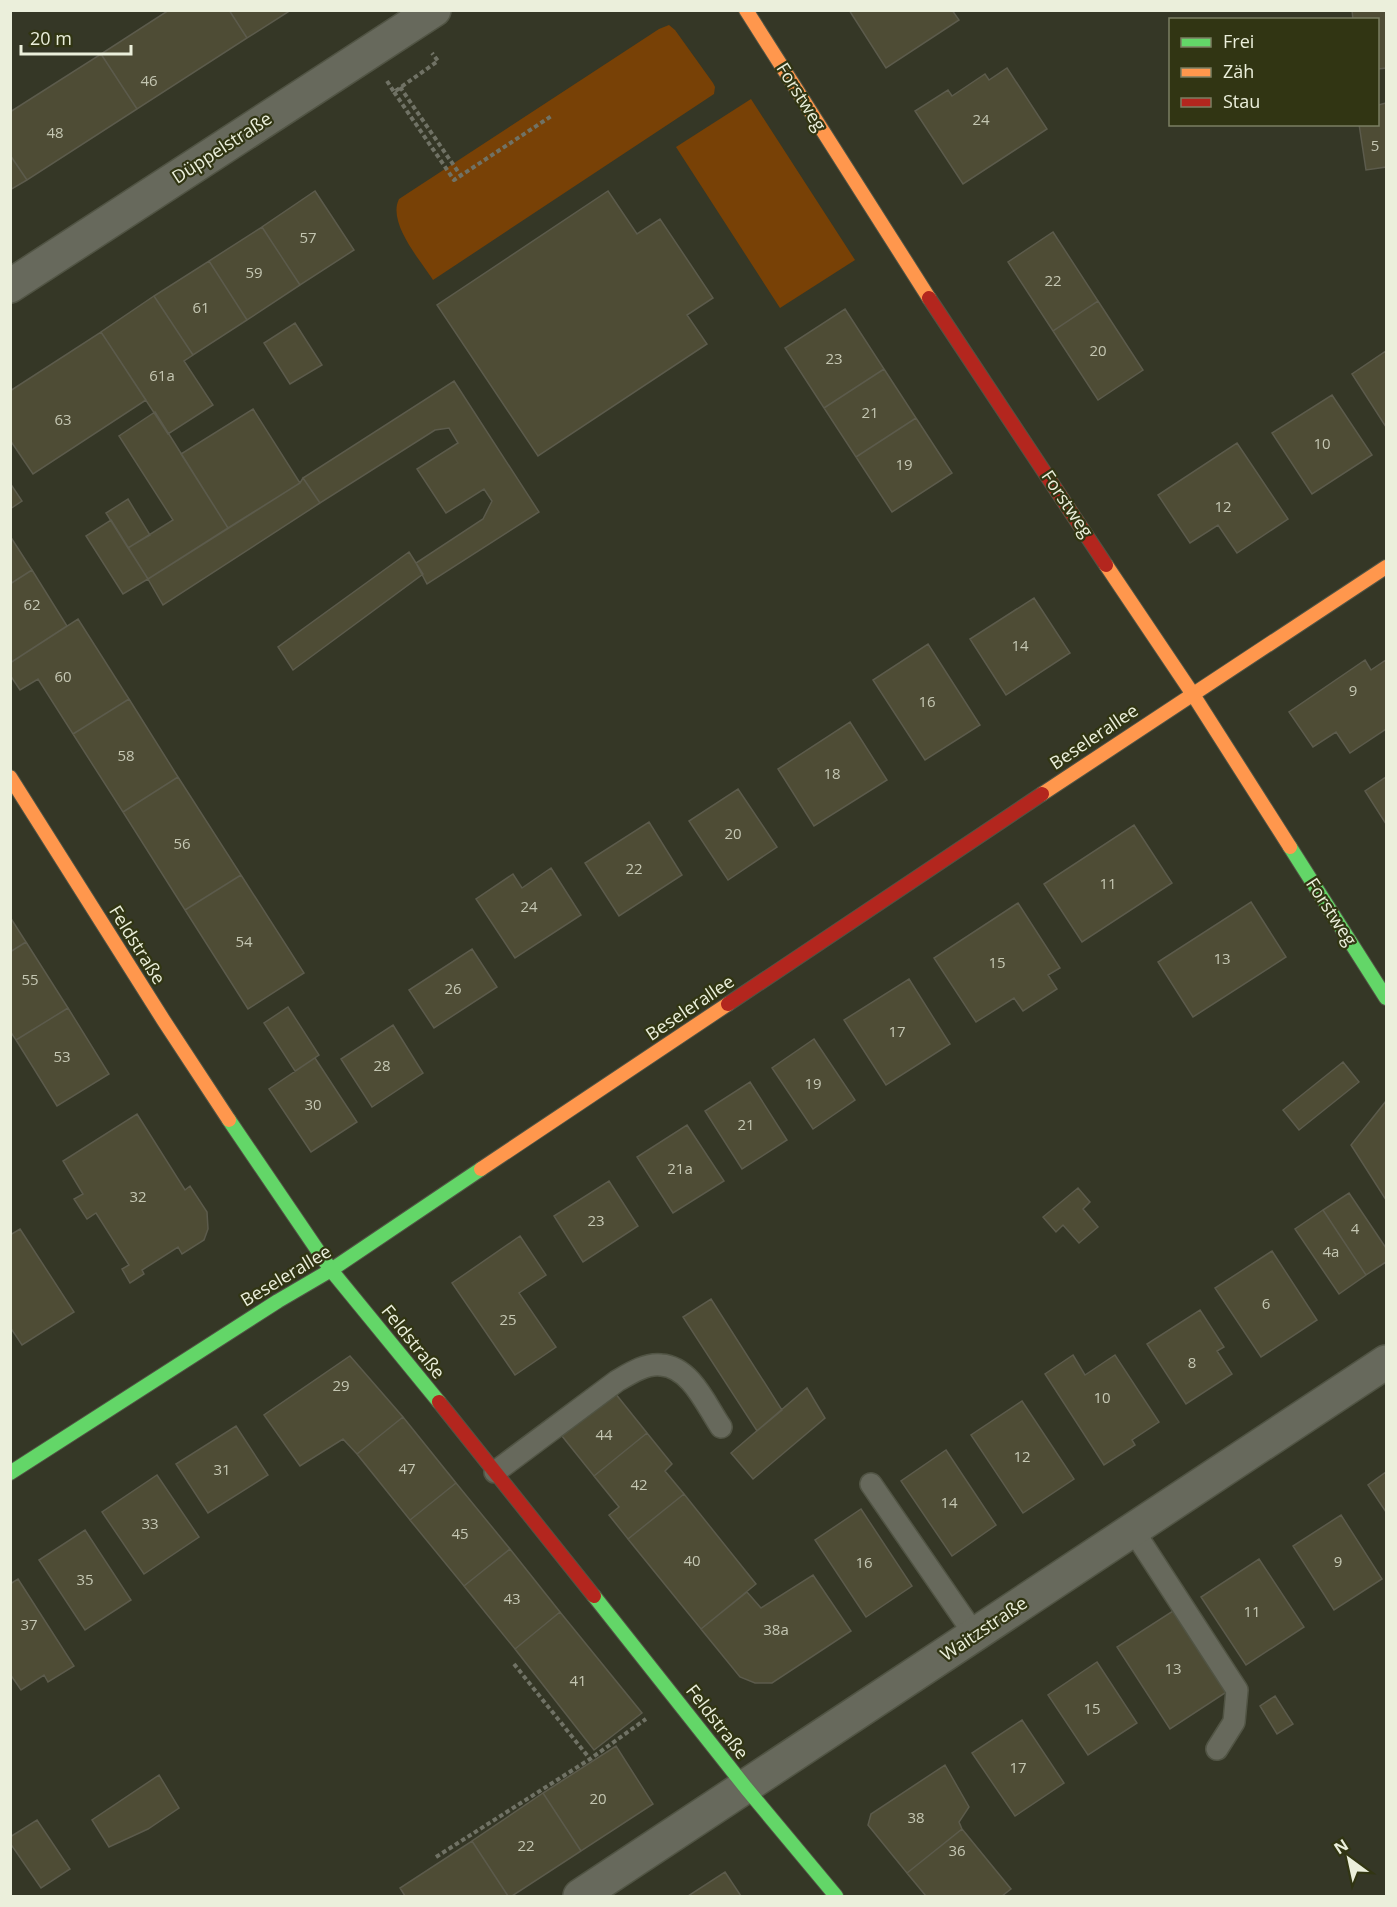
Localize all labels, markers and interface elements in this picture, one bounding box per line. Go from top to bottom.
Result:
scale bar [21,18,130,56]
legend [1169,18,1379,126]
text: 20 m [30,26,72,50]
text: Frei [1223,29,1254,53]
street label: Forstweg [771,58,832,135]
text: Zäh [1223,59,1254,83]
house number: 46 [140,70,158,90]
text: Stau [1223,89,1260,113]
street label: Düppelstraße [167,106,276,188]
house number: 24 [972,109,990,129]
house number: 48 [46,122,64,142]
house number: 5 [1371,135,1379,155]
house number: 57 [299,227,317,247]
house number: 59 [245,262,263,282]
house number: 22 [1044,270,1062,290]
house number: 61 [192,297,210,317]
house number: 20 [1089,340,1107,360]
house number: 23 [825,348,843,368]
house number: 61a [149,365,175,385]
house number: 21 [861,402,879,422]
house number: 63 [54,409,72,429]
house number: 10 [1313,433,1331,453]
house number: 19 [895,454,913,474]
street label: Forstweg [1037,465,1099,542]
house number: 12 [1214,496,1232,516]
house number: 62 [23,594,41,614]
house number: 14 [1011,635,1029,655]
house number: 60 [54,666,72,686]
house number: 9 [1349,680,1357,700]
house number: 16 [918,691,936,711]
street label: Beselerallee [1045,698,1142,775]
house number: 58 [117,745,135,765]
house number: 18 [823,763,841,783]
house number: 20 [724,823,742,843]
house number: 56 [173,833,191,853]
house number: 22 [625,858,643,878]
house number: 11 [1099,873,1117,893]
street label: Forstweg [1301,873,1363,950]
house number: 24 [520,896,538,916]
street label: Feldstraße [104,901,172,988]
house number: 54 [235,931,253,951]
house number: 13 [1213,948,1231,968]
house number: 15 [988,952,1006,972]
house number: 55 [21,969,39,989]
street label: Beselerallee [641,969,738,1046]
house number: 26 [444,978,462,998]
house number: 17 [888,1021,906,1041]
house number: 53 [53,1046,71,1066]
house number: 28 [373,1055,391,1075]
house number: 19 [804,1073,822,1093]
house number: 30 [304,1094,322,1114]
house number: 21 [737,1114,755,1134]
house number: 21a [667,1158,693,1178]
house number: 32 [129,1186,147,1206]
house number: 23 [587,1210,605,1230]
house number: 4 [1351,1218,1360,1238]
street label: Beselerallee [236,1239,335,1312]
house number: 4a [1323,1241,1339,1261]
house number: 6 [1262,1293,1270,1313]
street label: Feldstraße [377,1299,451,1383]
house number: 25 [499,1309,517,1329]
house number: 8 [1188,1352,1196,1372]
house number: 29 [332,1375,350,1395]
house number: 10 [1093,1387,1111,1407]
house number: 44 [595,1424,613,1444]
house number: 12 [1013,1446,1031,1466]
house number: 47 [398,1458,416,1478]
house number: 31 [213,1459,231,1479]
house number: 42 [630,1474,648,1494]
house number: 14 [940,1492,958,1512]
house number: 33 [141,1513,159,1533]
house number: 45 [451,1523,469,1543]
house number: 40 [683,1550,701,1570]
house number: 9 [1334,1551,1342,1571]
house number: 16 [855,1552,873,1572]
house number: 35 [76,1569,94,1589]
house number: 43 [503,1588,521,1608]
street label: Waitzstraße [935,1590,1031,1666]
house number: 11 [1243,1601,1261,1621]
house number: 37 [20,1614,38,1634]
house number: 38a [763,1619,789,1639]
house number: 13 [1164,1658,1182,1678]
house number: 41 [569,1670,587,1690]
street label: Feldstraße [681,1679,755,1764]
house number: 15 [1083,1698,1101,1718]
house number: 17 [1009,1757,1027,1777]
house number: 20 [589,1788,607,1808]
house number: 38 [907,1807,925,1827]
north arrow [1319,1829,1379,1889]
text: N [1329,1834,1352,1859]
house number: 22 [517,1835,535,1855]
house number: 36 [948,1840,966,1860]

